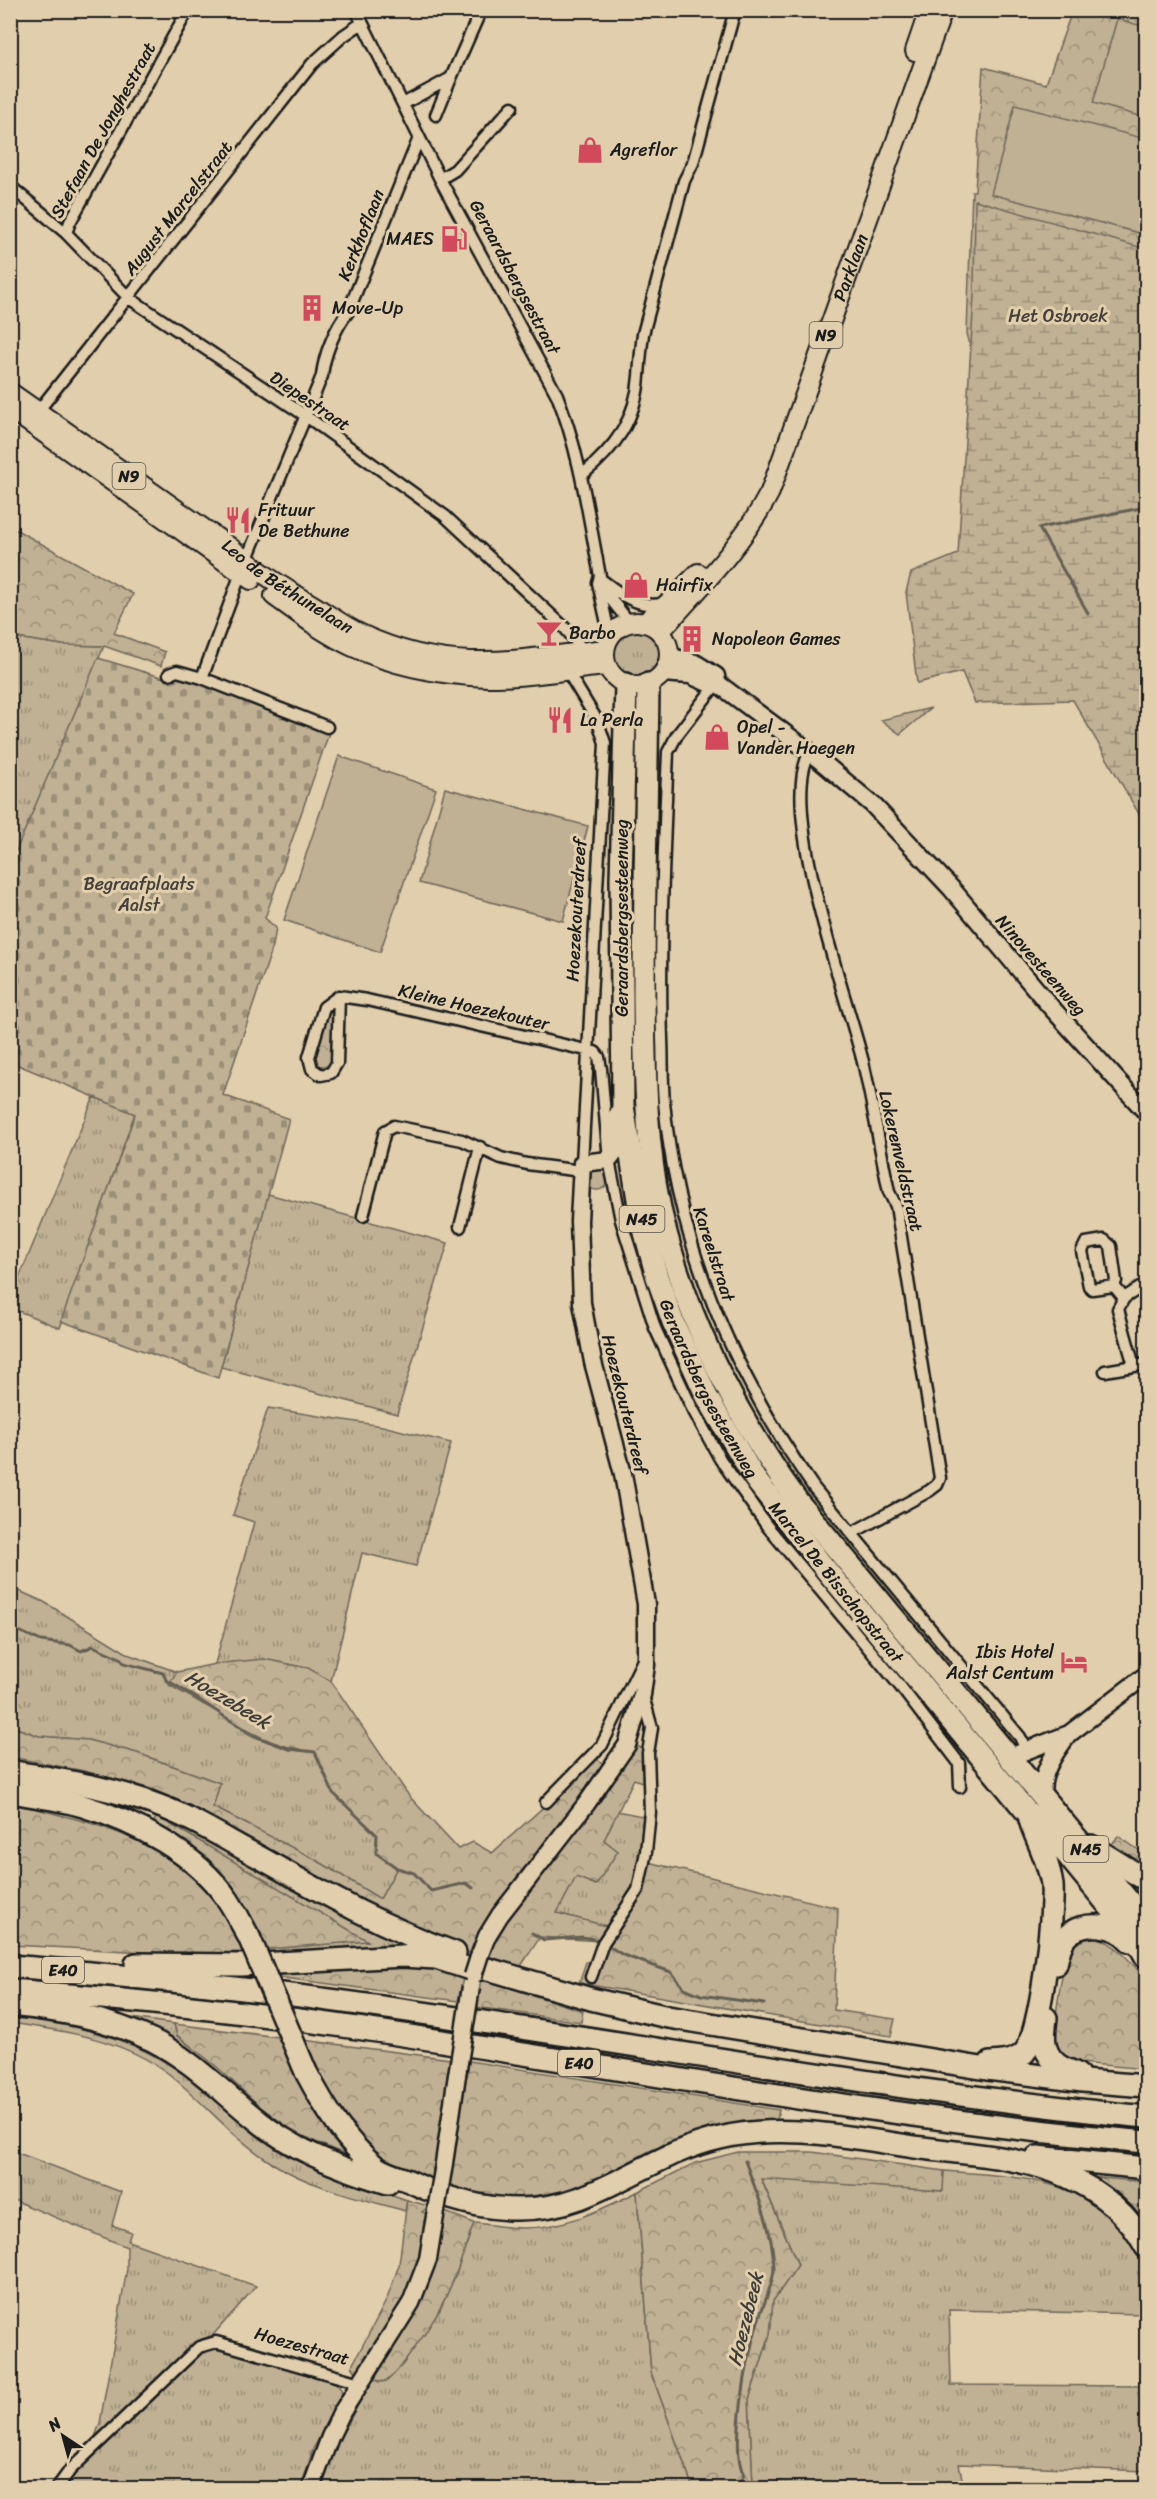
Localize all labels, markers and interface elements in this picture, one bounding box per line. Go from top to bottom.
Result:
street label: Stefaan De Jonghestraat [41,36,165,224]
street label: August Marcelstraat [114,133,241,283]
place label: Agreflor [609,134,679,166]
shop icon: Agreflor [575,135,605,165]
street label: Kerkhoflaan [328,184,394,286]
street label: Geraardsbergsestraat [461,194,570,361]
place label: MAES [386,223,434,255]
fuel station icon: MAES [439,224,469,254]
street label: Parklaan [824,229,878,306]
place label: Move-Up [332,292,404,324]
building icon: Move-Up [297,293,327,323]
park label: Het Osbroek [1008,300,1108,332]
road number: N9 [810,322,842,348]
street label: Diepestraat [263,362,357,440]
road number: N9 [112,463,146,489]
place label: Frituur De Bethune [258,494,349,547]
restaurant icon: Frituur De Bethune [223,505,253,535]
street label: Leo de Béthunelaan [215,530,360,643]
place label: Hairfix [656,569,713,601]
shop icon: Hairfix [621,570,651,600]
place label: Barbo [569,617,616,649]
bar icon: Barbo [534,618,564,648]
place label: Napoleon Games [712,623,841,655]
building icon: Napoleon Games [677,624,707,654]
place label: La Perla [580,704,643,736]
restaurant icon: La Perla [545,705,575,735]
place label: Opel - Vander Haegen [737,711,855,764]
shop icon: Opel - Vander Haegen [702,722,732,752]
street label: Geraardsbergsesteenweg [606,819,638,1017]
street label: Hoezekouterdreef [556,835,596,982]
park label: Begraafplaats Aalst [83,868,195,921]
street label: Ninovesteenweg [987,907,1095,1023]
street label: Kleine Hoezekouter [395,974,554,1040]
street label: Lokerenveldstraat [869,1087,933,1235]
street label: Kareelstraat [684,1202,745,1306]
road number: N45 [620,1206,664,1232]
street label: Geraardsbergsesteenweg [650,1295,767,1485]
street label: Hoezekouterdreef [592,1331,659,1480]
street label: Marcel De Bisschopstraat [760,1494,912,1671]
place label: Ibis Hotel Aalst Centum [945,1636,1055,1689]
hotel icon: Ibis Hotel Aalst Centum [1059,1647,1089,1677]
water label: Hoezebeek [178,1660,279,1740]
road number: N45 [1064,1836,1108,1862]
road number: E40 [42,1957,84,1983]
road number: E40 [558,2050,600,2076]
water label: Hoezebeek [717,2267,774,2370]
street label: Hoezestraat [251,2317,353,2375]
north arrow [33,2406,93,2466]
text: N [41,2409,68,2440]

